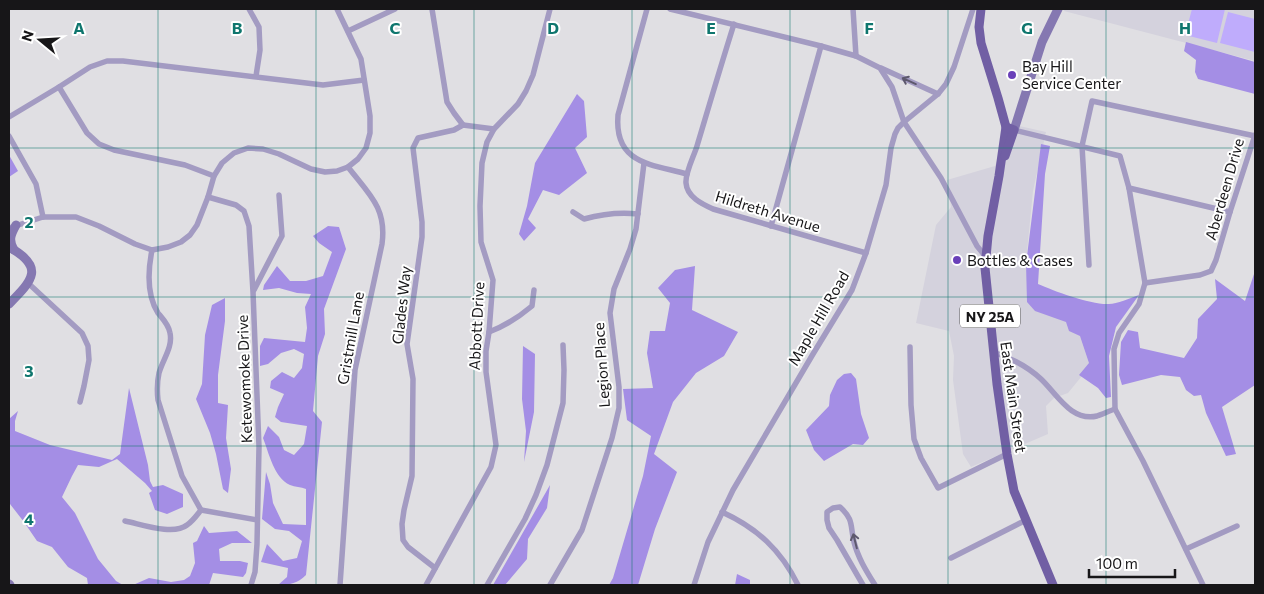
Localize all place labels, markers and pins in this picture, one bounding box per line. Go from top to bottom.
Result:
place label: Bay Hill Service Center [1022,57,1121,92]
marker: Bay Hill Service Center [1006,69,1018,81]
place label: Bottles & Cases [967,251,1073,269]
marker: Bottles & Cases [951,254,963,266]

